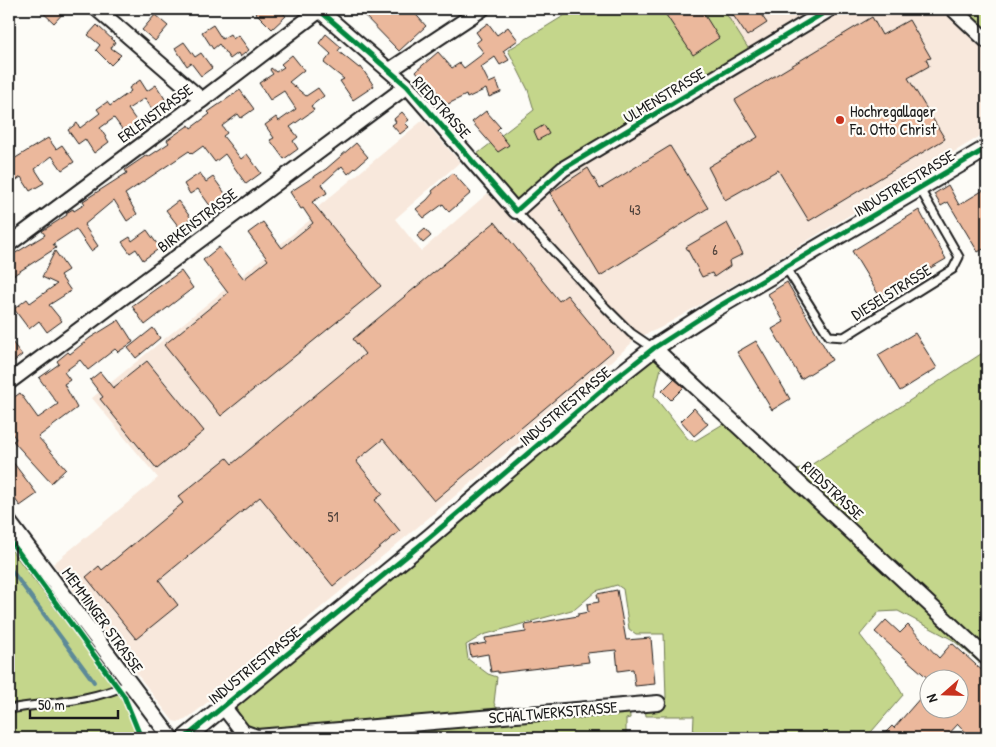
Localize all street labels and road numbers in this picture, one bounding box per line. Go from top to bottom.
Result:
street label: ULMENSTRASSE [619,62,709,128]
street label: RIEDSTRASSE [408,71,476,143]
street label: ERLENSTRASSE [113,78,197,148]
street label: INDUSTRIESTRASSE [850,144,958,222]
street label: BIRKENSTRASSE [153,183,241,257]
street label: DIESELSTRASSE [847,259,935,325]
street label: INDUSTRIESTRASSE [515,361,615,451]
street label: RIEDSTRASSE [797,456,869,524]
street label: MEMMINGER STRASSE [57,563,149,677]
street label: INDUSTRIESTRASSE [203,621,305,709]
street label: SCHALTWERKSTRASSE [488,695,618,729]

